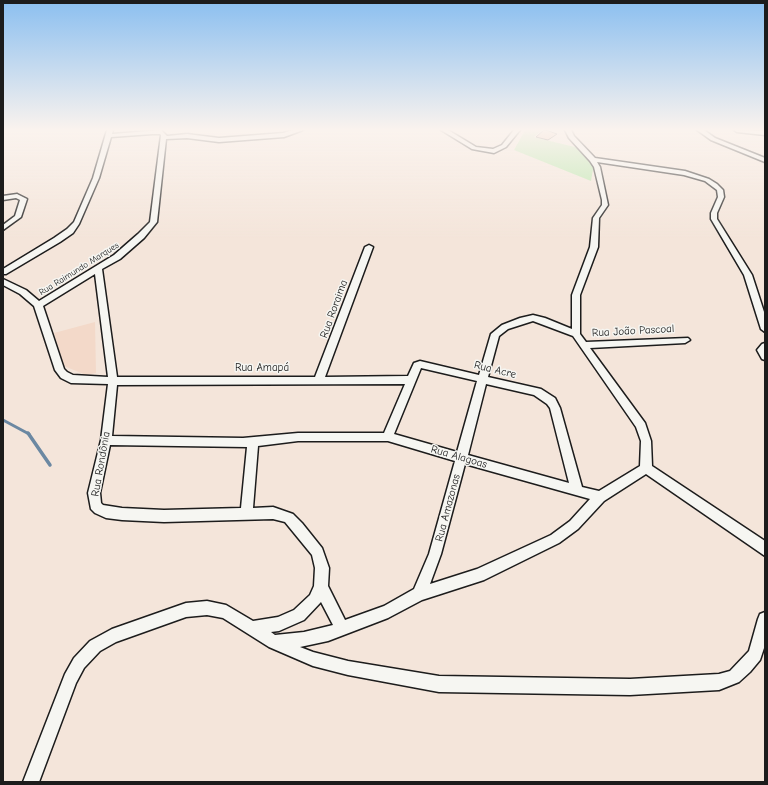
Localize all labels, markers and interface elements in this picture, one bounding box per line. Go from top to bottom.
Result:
street label: Rua Raimundo Marques [37,240,121,298]
street label: Rua Roraima [317,278,351,340]
street label: Rua João Pascoal [591,322,675,340]
street label: Rua Acre [473,358,517,382]
street label: Rua Amapá [235,361,289,375]
street label: Rua Rondônia [89,430,113,498]
street label: Rua Alagoas [429,443,489,471]
street label: Rua Amazonas [433,473,463,543]

